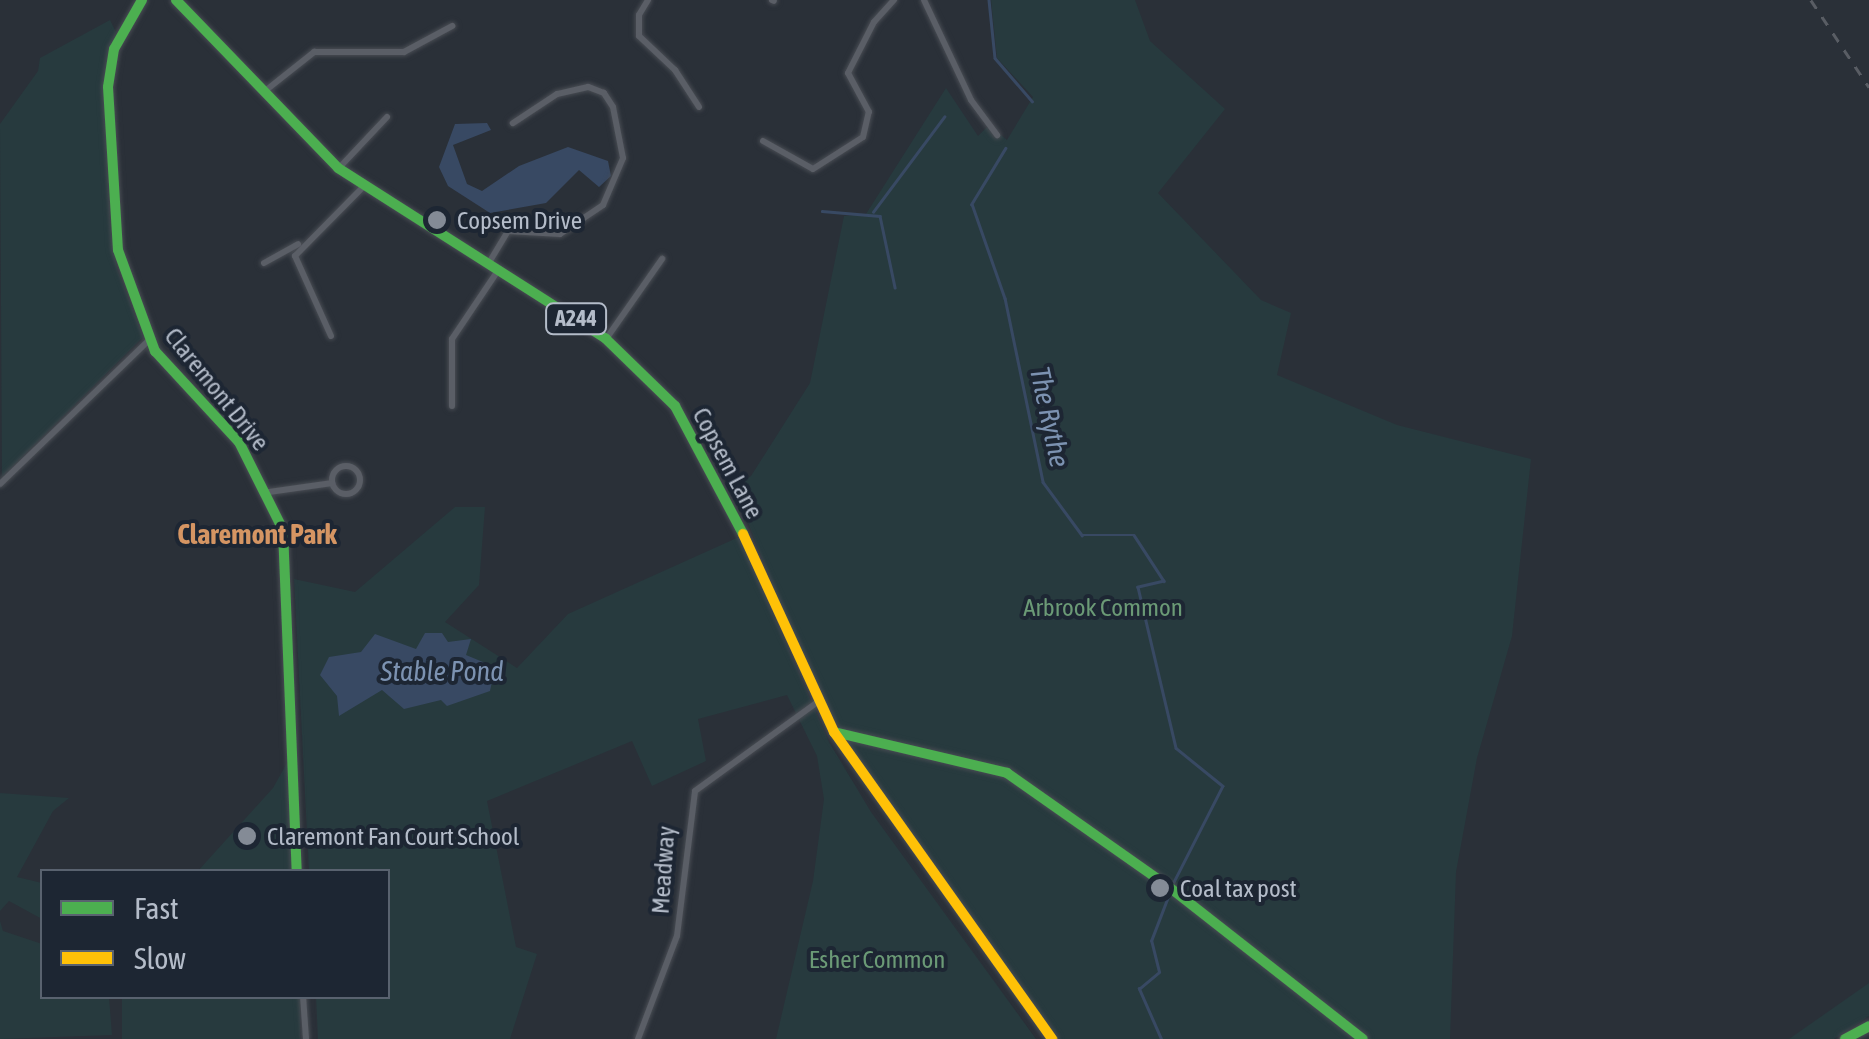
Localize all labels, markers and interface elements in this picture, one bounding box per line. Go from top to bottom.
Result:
place label: Copsem Drive [457,205,582,235]
marker: Copsem Drive [426,209,448,231]
road number: A244 [544,302,608,336]
street label: Claremont Drive [158,322,276,456]
water label: The Rythe [1023,364,1077,470]
street label: Copsem Lane [686,402,770,524]
district label: Claremont Park [177,517,337,551]
park label: Arbrook Common [1023,592,1183,622]
water label: Stable Pond [381,654,503,688]
place label: Claremont Fan Court School [267,821,519,851]
marker: Claremont Fan Court School [236,825,258,847]
street label: Meadway [645,825,681,915]
legend [40,869,390,999]
place label: Coal tax post [1180,873,1297,903]
marker: Coal tax post [1149,877,1171,899]
text: Fast [134,891,179,925]
text: Slow [134,941,186,975]
park label: Esher Common [809,944,945,974]

